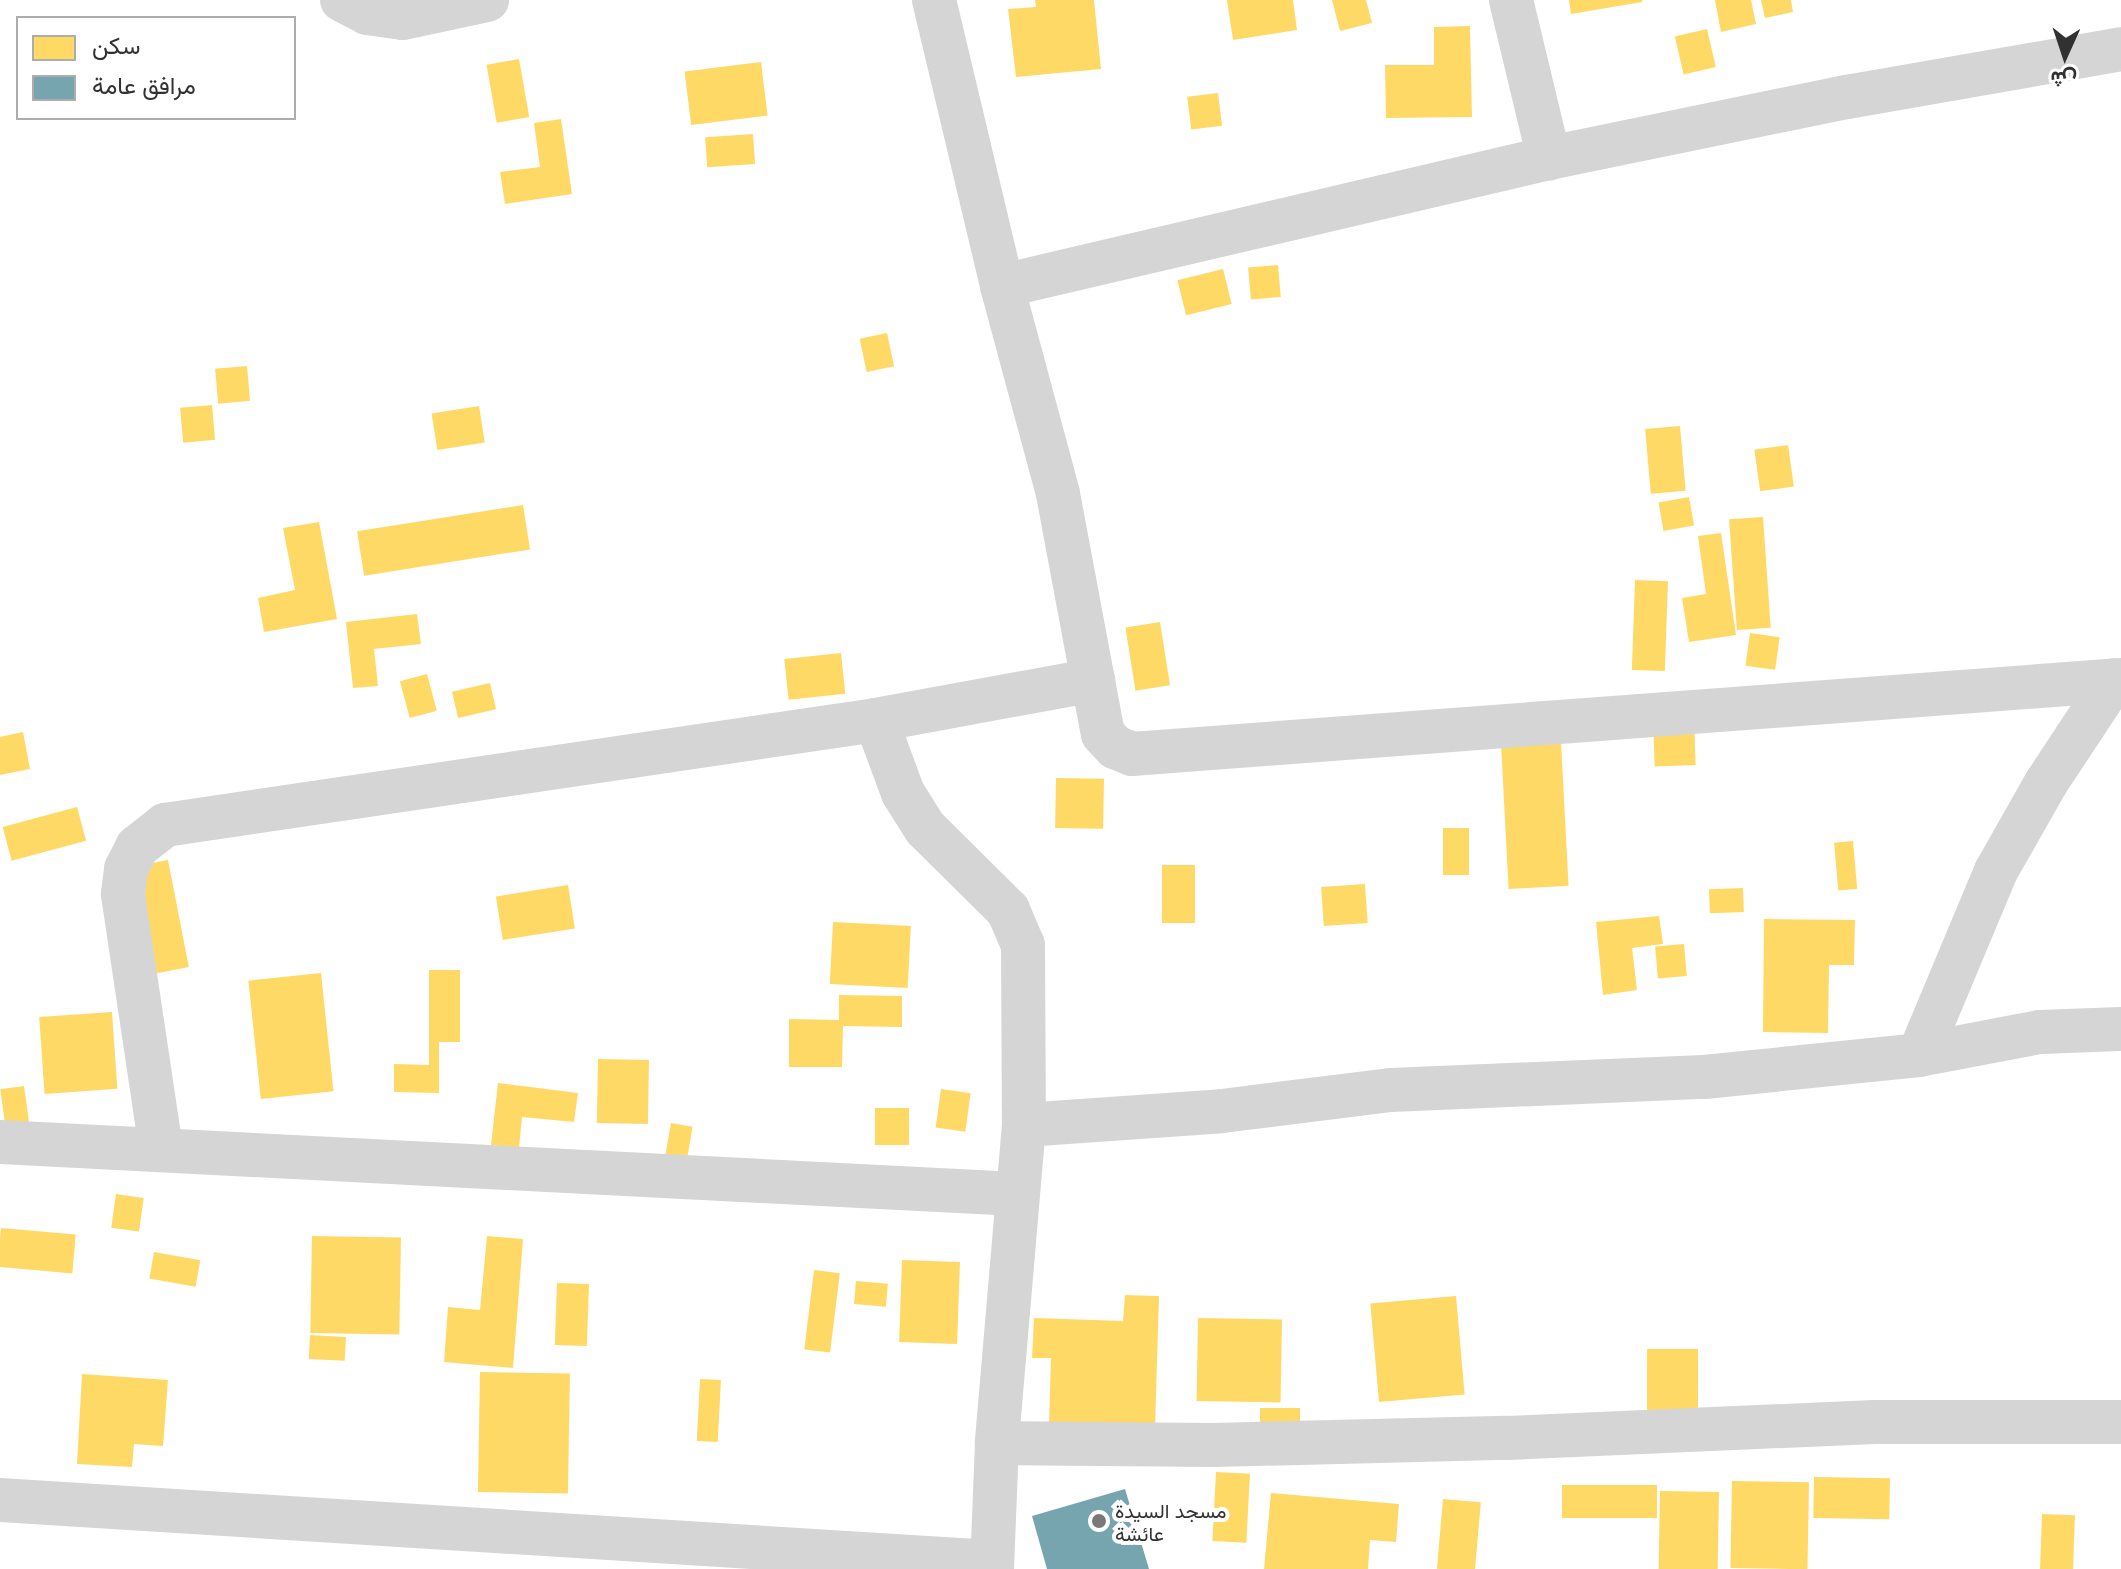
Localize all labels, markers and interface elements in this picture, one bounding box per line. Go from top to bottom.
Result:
legend [16,16,296,120]
north arrow [2025,16,2105,96]
text: سكن [92,30,141,60]
text: ش [2050,65,2078,95]
text: مرافق عامة [92,70,196,100]
place label: مسجد السيدة عائشة [1115,1498,1227,1545]
marker: مسجد السيدة عائشة [1090,1512,1108,1530]

